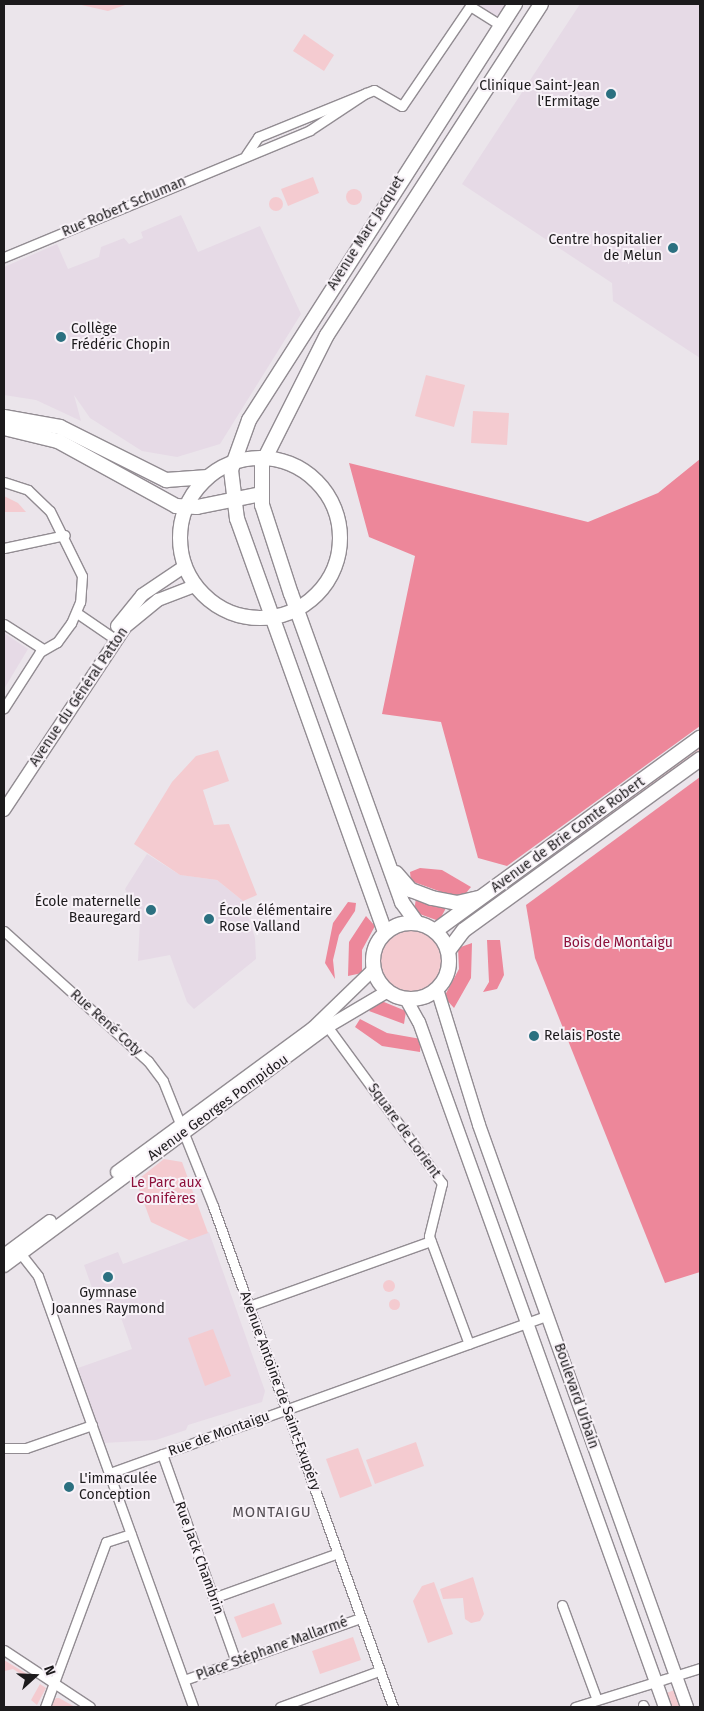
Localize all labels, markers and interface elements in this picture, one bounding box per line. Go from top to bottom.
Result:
place label: Clinique Saint-Jean l'Ermitage [479,78,600,110]
marker: Clinique Saint-Jean l'Ermitage [604,87,618,101]
street label: Rue Robert Schuman [60,173,188,241]
street label: Avenue Marc Jacquet [324,173,408,293]
place label: Centre hospitalier de Melun [549,232,662,264]
marker: Centre hospitalier de Melun [666,241,680,255]
place label: Collège Frédéric Chopin [71,321,170,354]
marker: Collège Frédéric Chopin [55,331,67,343]
street label: Avenue du Général Patton [26,624,132,770]
street label: Avenue de Brie Comte Robert [488,774,648,896]
place label: École maternelle Beauregard [35,894,141,926]
place label: École élémentaire Rose Valland [219,903,332,936]
marker: École maternelle Beauregard [145,904,157,916]
marker: École élémentaire Rose Valland [203,913,215,925]
park label: Bois de Montaigu [563,935,673,951]
street label: Rue René Coty [67,986,145,1060]
place label: Relais Poste [544,1028,621,1044]
marker: Relais Poste [528,1030,540,1042]
street label: Avenue Georges Pompidou [144,1051,292,1165]
street label: Square de Lorient [364,1080,444,1182]
park label: Le Parc aux Conifères [131,1175,201,1208]
marker: Gymnase Joannes Raymond [102,1271,114,1283]
place label: Gymnase Joannes Raymond [51,1285,165,1318]
street label: Avenue Antoine de Saint-Exupéry [236,1289,324,1493]
street label: Boulevard Urbain [550,1341,602,1451]
street label: Rue de Montaigu [166,1408,272,1460]
place label: L'immaculée Conception [79,1471,157,1504]
marker: L'immaculée Conception [63,1481,75,1493]
street label: Rue Jack Chambrin [171,1499,227,1617]
district label: MONTAIGU [231,1504,313,1522]
street label: Place Stéphane Mallarmé [194,1614,350,1684]
north arrow [10,1651,60,1701]
text: N [40,1663,59,1678]

